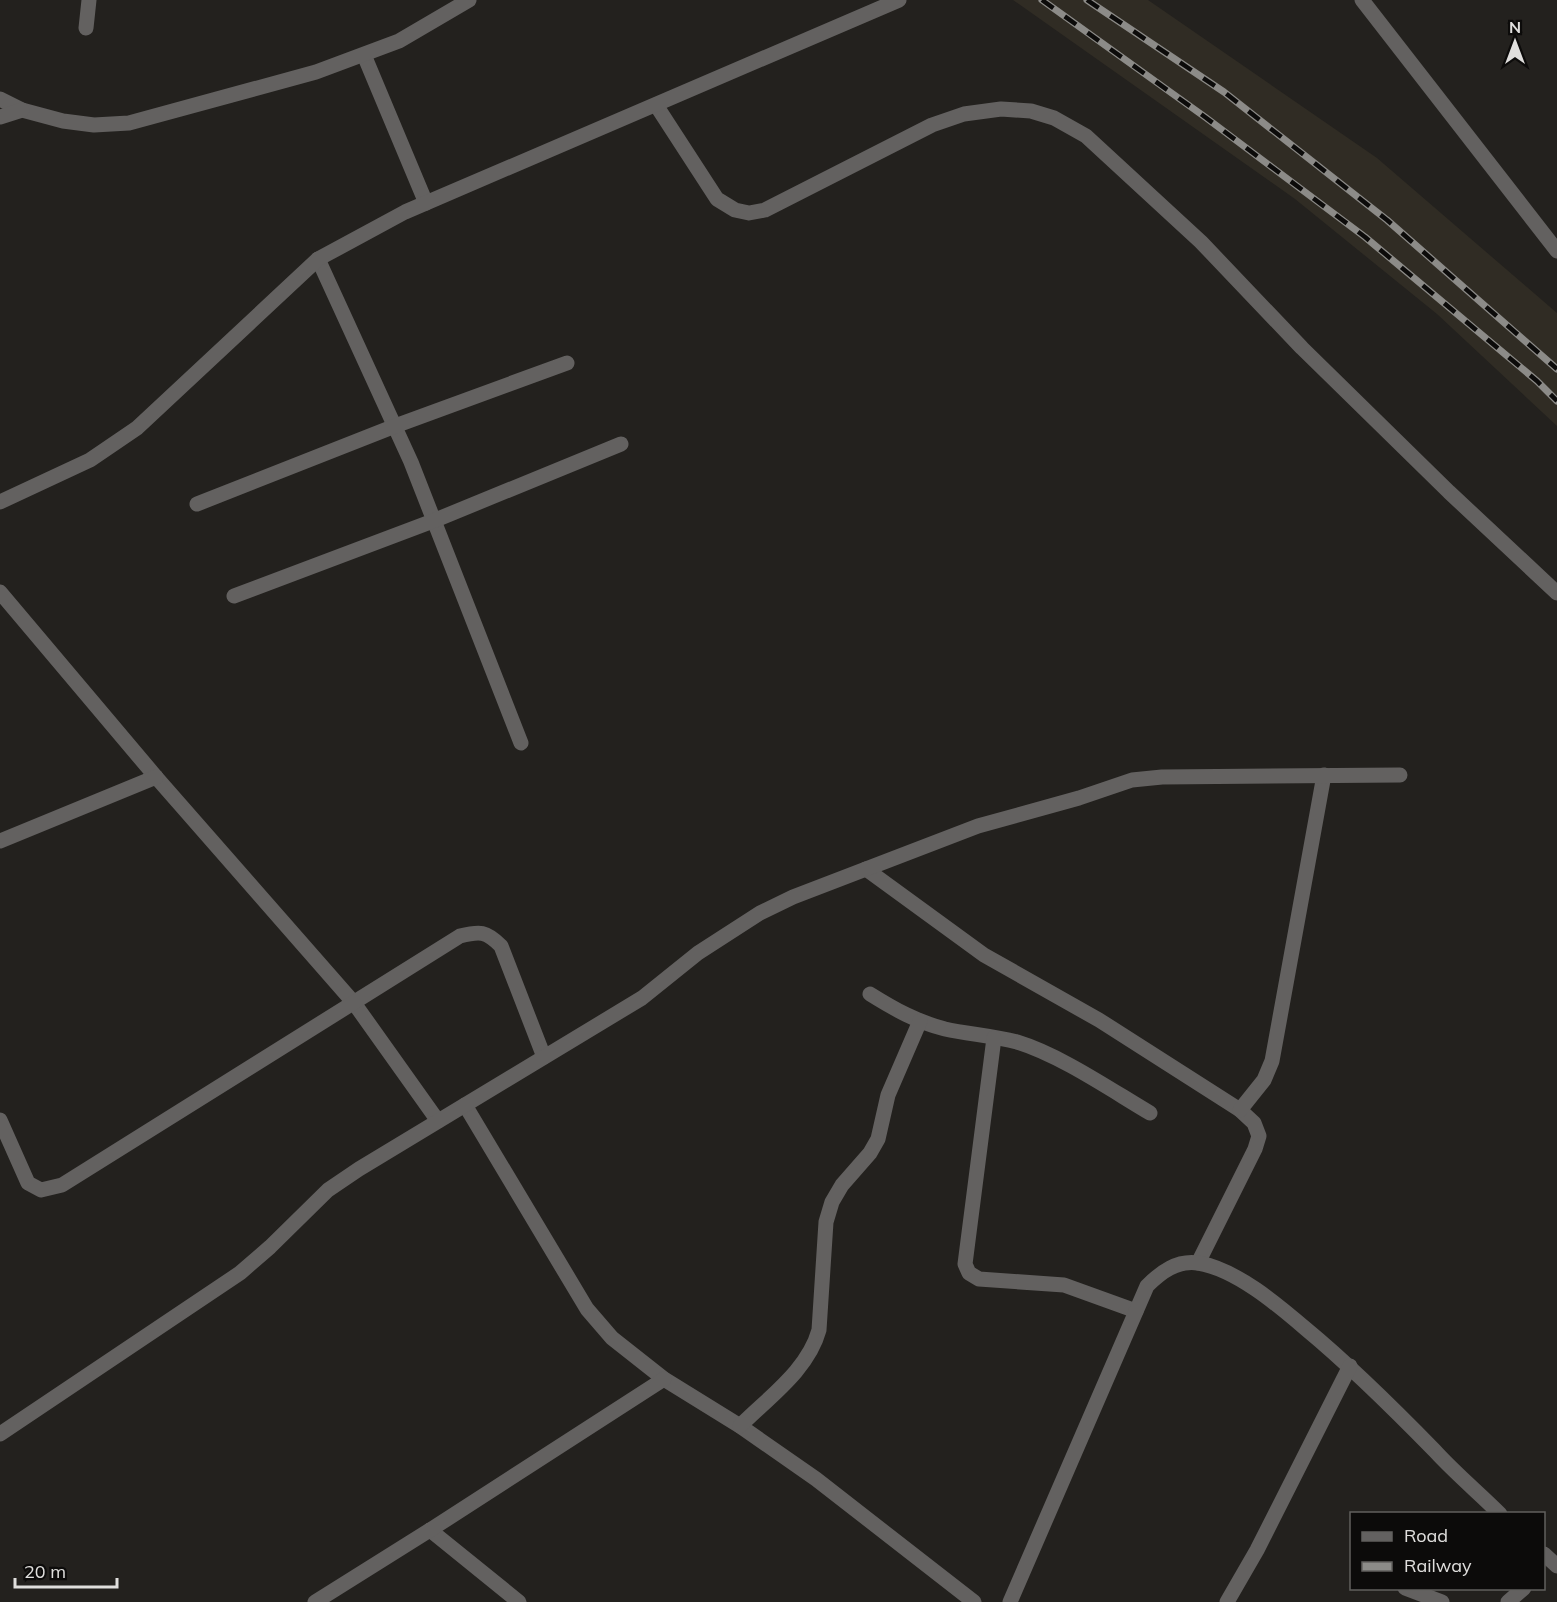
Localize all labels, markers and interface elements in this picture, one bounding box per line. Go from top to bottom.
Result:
north arrow [1485,12,1545,72]
text: N [1509,17,1521,37]
legend [1350,1512,1545,1590]
text: Road [1404,1524,1448,1547]
scale bar [15,1551,117,1589]
text: Railway [1404,1554,1472,1577]
text: 20 m [24,1560,66,1583]

